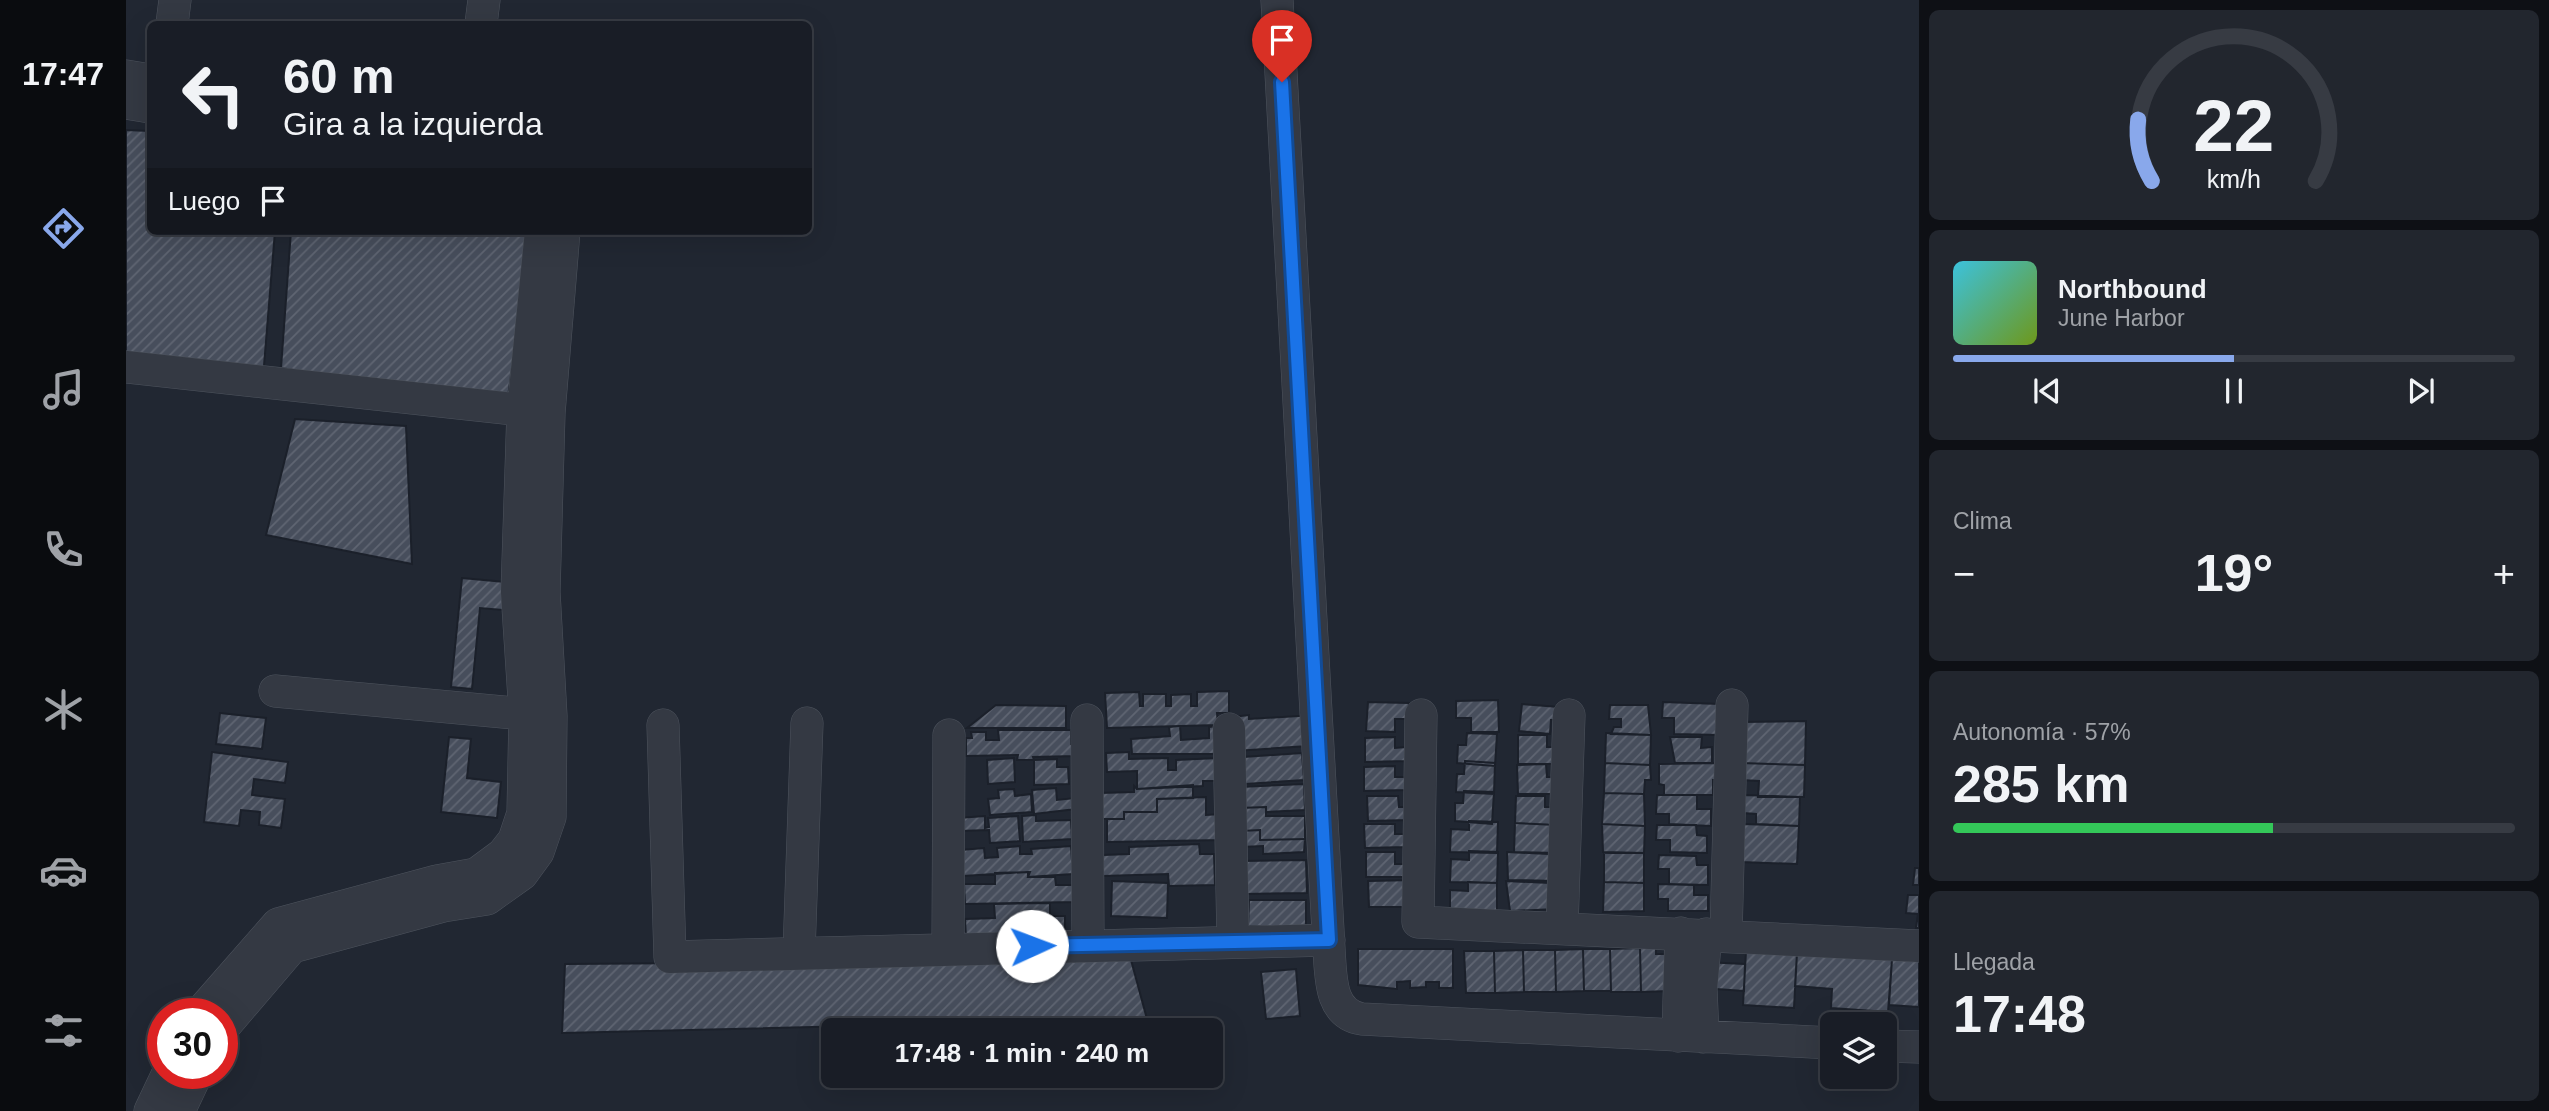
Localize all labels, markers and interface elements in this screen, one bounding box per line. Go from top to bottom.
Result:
pin [1252,10,1312,82]
icon: arrive [1263,21,1301,59]
icon: left [168,49,259,140]
text: 60 m [283,49,395,103]
text: 17:47 [22,56,104,92]
text: 22 [2194,85,2274,166]
text: Gira a la izquierda [283,106,543,142]
text: km/h [2207,165,2261,193]
icon: arrive [254,182,292,220]
text: Luego [168,186,240,216]
icon: directions [39,204,88,253]
text: Northbound [2058,274,2207,304]
text: June Harbor [2058,305,2185,331]
icon: music [39,365,88,414]
icon: previous [2028,372,2066,410]
icon: pause [2215,372,2253,410]
icon: next [2402,372,2440,410]
text: Clima [1953,508,2012,534]
icon: phone [39,525,88,574]
text: 19° [2195,544,2273,602]
text: − [1953,553,1975,595]
text: + [2493,553,2515,595]
icon: climate [39,685,88,734]
text: Autonomía · 57% [1953,719,2131,745]
text: 285 km [1953,755,2129,813]
icon: car [39,846,88,895]
position arrow [995,909,1069,983]
text: Llegada [1953,949,2035,975]
text: 17:48 [1953,985,2086,1043]
speed limit sign: 30 [147,998,238,1089]
icon: filters [39,1006,88,1055]
map controls [1820,1012,1897,1089]
button: layers [1820,1012,1897,1089]
text: 17:48 · 1 min · 240 m [895,1038,1149,1068]

